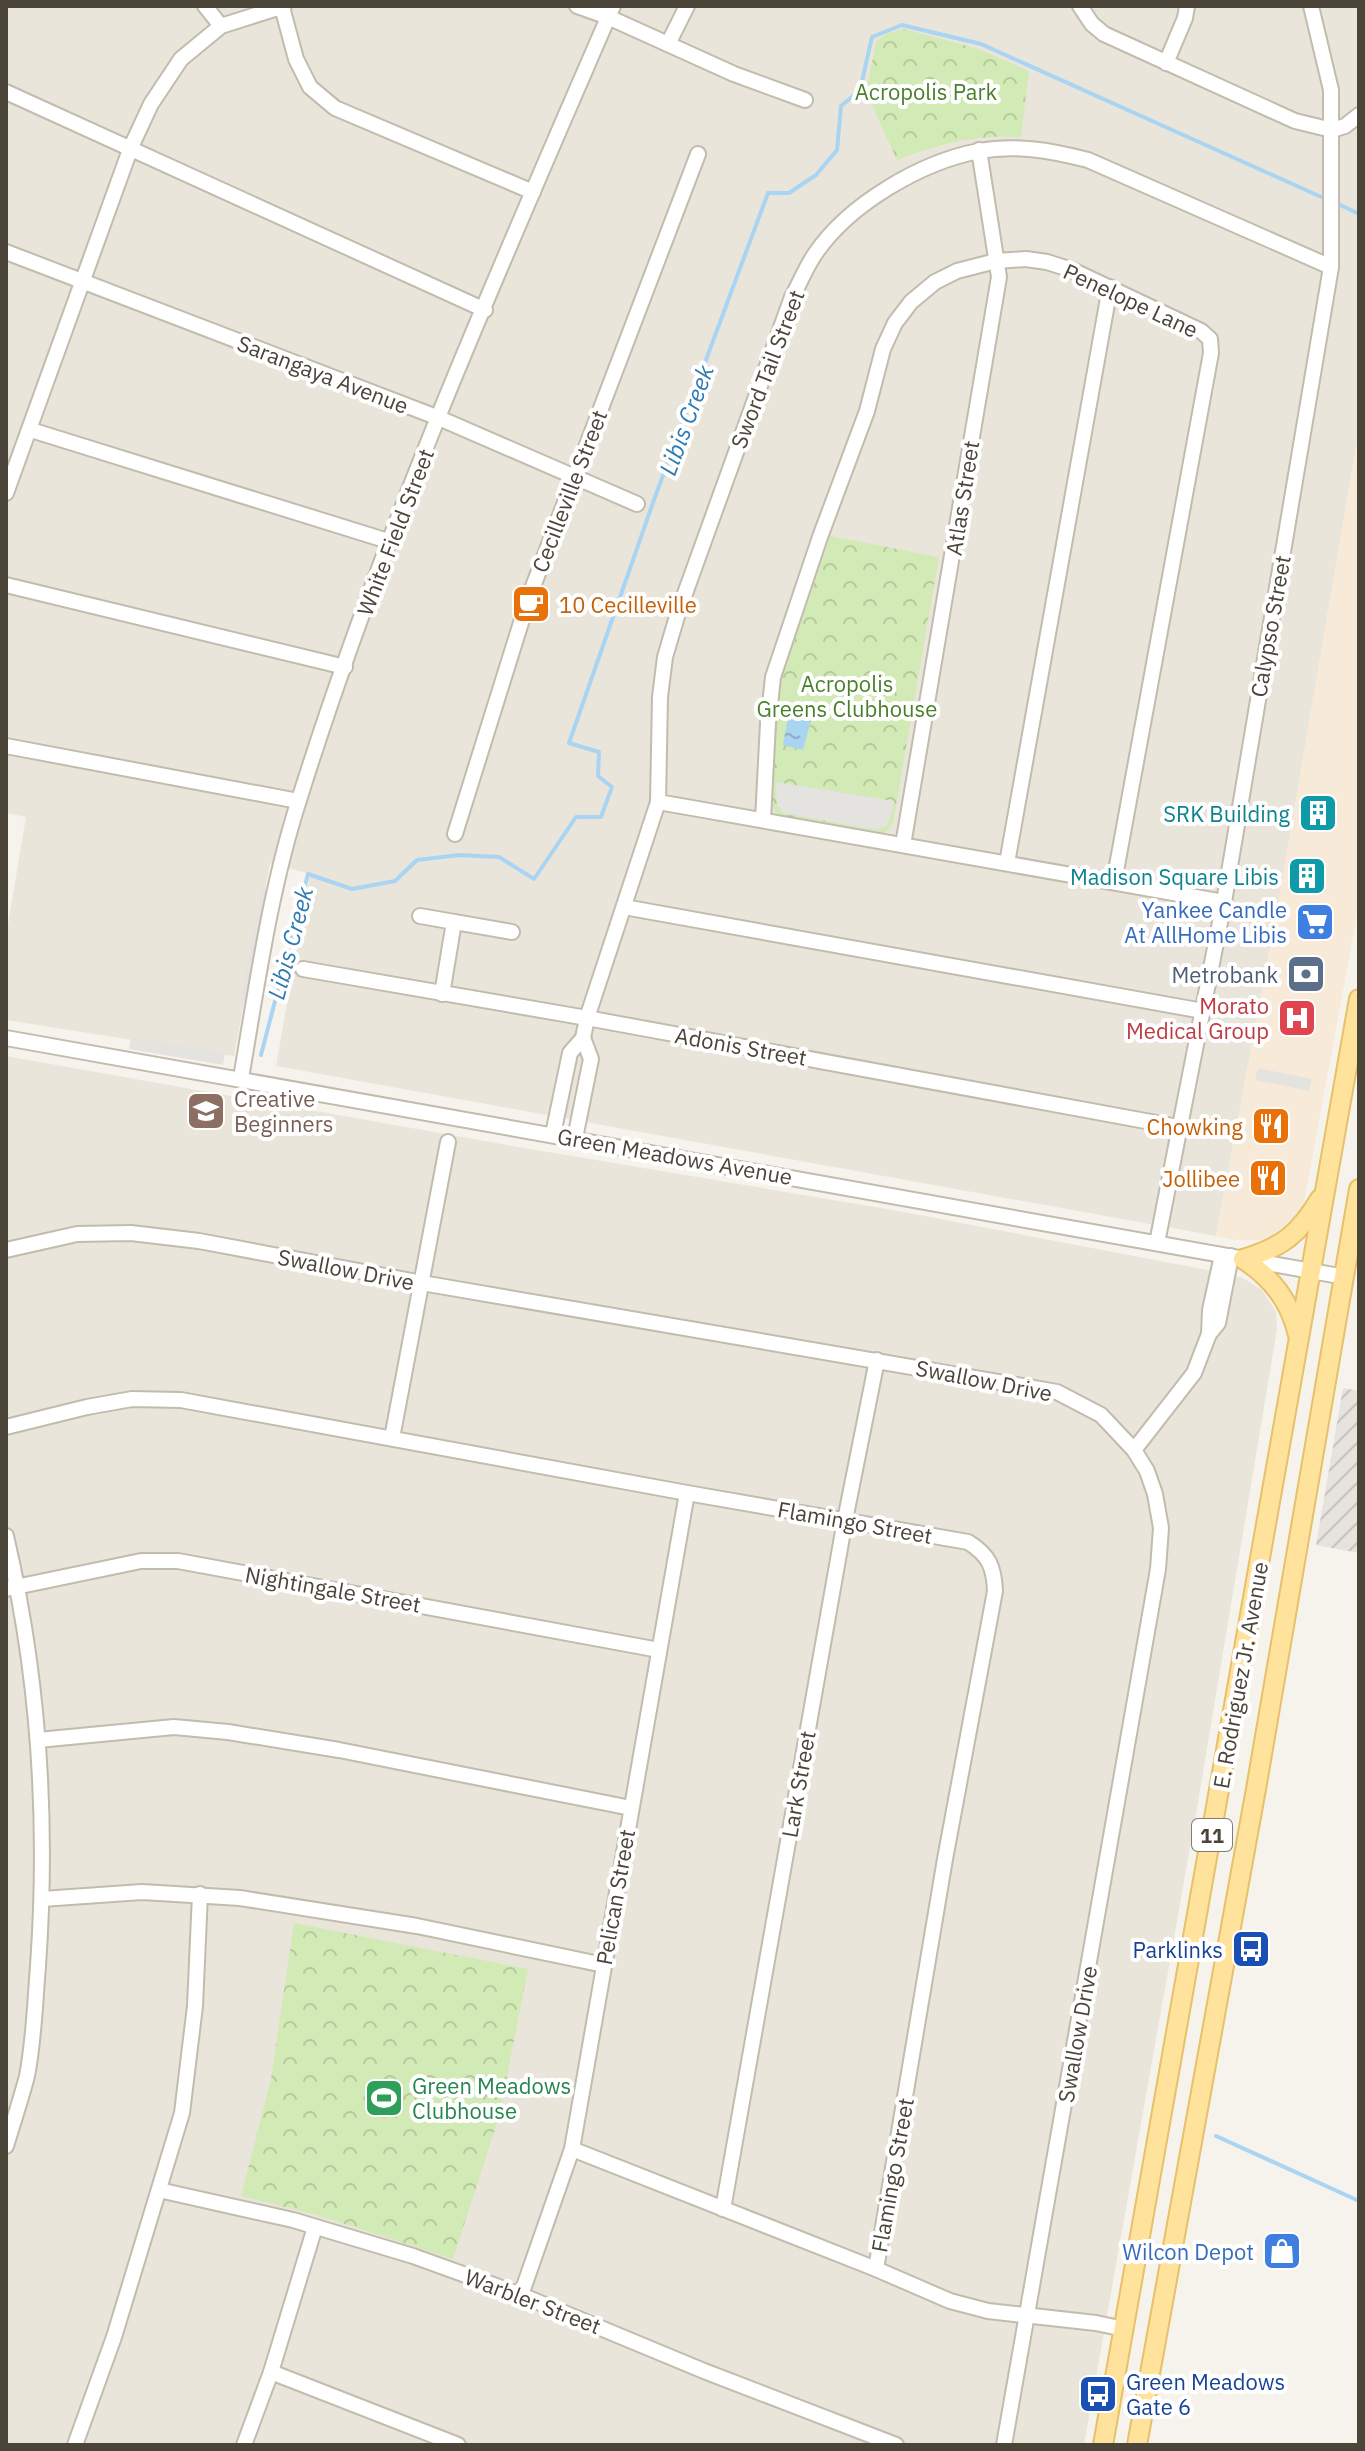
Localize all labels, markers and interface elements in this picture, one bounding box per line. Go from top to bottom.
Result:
park label: Acropolis Park [855,77,998,106]
street label: Penelope Lane [1059,256,1203,344]
street label: Sword Tail Street [723,286,811,452]
street label: Sarangaya Avenue [233,328,413,420]
water label: Libis Creek [651,360,721,480]
street label: Cecilleville Street [525,406,613,576]
street label: Atlas Street [939,439,985,557]
street label: White Field Street [350,444,440,620]
street label: Calypso Street [1243,553,1297,699]
cafe icon: 10 Cecilleville [510,583,552,625]
place label: 10 Cecilleville [559,590,697,619]
park label: Acropolis Greens Clubhouse [757,669,937,723]
building icon: SRK Building [1297,792,1339,834]
place label: SRK Building [1163,799,1290,828]
building icon: Madison Square Libis [1286,855,1328,897]
place label: Madison Square Libis [1070,862,1279,891]
water label: Libis Creek [260,883,320,1003]
place label: Yankee Candle At AllHome Libis [1124,895,1287,949]
supermarket icon: Yankee Candle At AllHome Libis [1294,901,1336,943]
bank icon: Metrobank [1285,953,1327,995]
place label: Metrobank [1171,960,1278,989]
place label: Morato Medical Group [1126,991,1269,1045]
hospital icon: Morato Medical Group [1276,997,1318,1039]
street label: Adonis Street [673,1020,809,1072]
place label: Creative Beginners [234,1084,333,1138]
school or university icon: Creative Beginners [185,1090,227,1132]
restaurant icon: Chowking [1250,1105,1292,1147]
place label: Chowking [1147,1112,1243,1141]
street label: Green Meadows Avenue [555,1121,795,1191]
restaurant icon: Jollibee [1247,1157,1289,1199]
place label: Jollibee [1162,1164,1240,1193]
street label: Swallow Drive [275,1242,417,1296]
street label: Swallow Drive [913,1353,1055,1407]
street label: Flamingo Street [775,1494,935,1550]
street label: Nightingale Street [243,1559,423,1619]
street label: E. Rodriguez Jr. Avenue [1206,1559,1274,1791]
street label: Lark Street [774,1728,822,1840]
road number: 11 [1192,1819,1232,1851]
street label: Pelican Street [589,1827,641,1967]
bus stop icon: Parklinks [1230,1928,1272,1970]
place label: Parklinks [1132,1935,1223,1964]
street label: Swallow Drive [1051,1963,1103,2105]
place label: Green Meadows Clubhouse [412,2071,571,2125]
sports icon: Green Meadows Clubhouse [363,2077,405,2119]
street label: Flamingo Street [864,2095,920,2255]
shop icon: Wilcon Depot [1261,2230,1303,2272]
place label: Wilcon Depot [1122,2237,1254,2266]
street label: Warbler Street [461,2262,605,2340]
place label: Green Meadows Gate 6 [1126,2367,1285,2421]
bus stop icon: Green Meadows Gate 6 [1077,2373,1119,2415]

